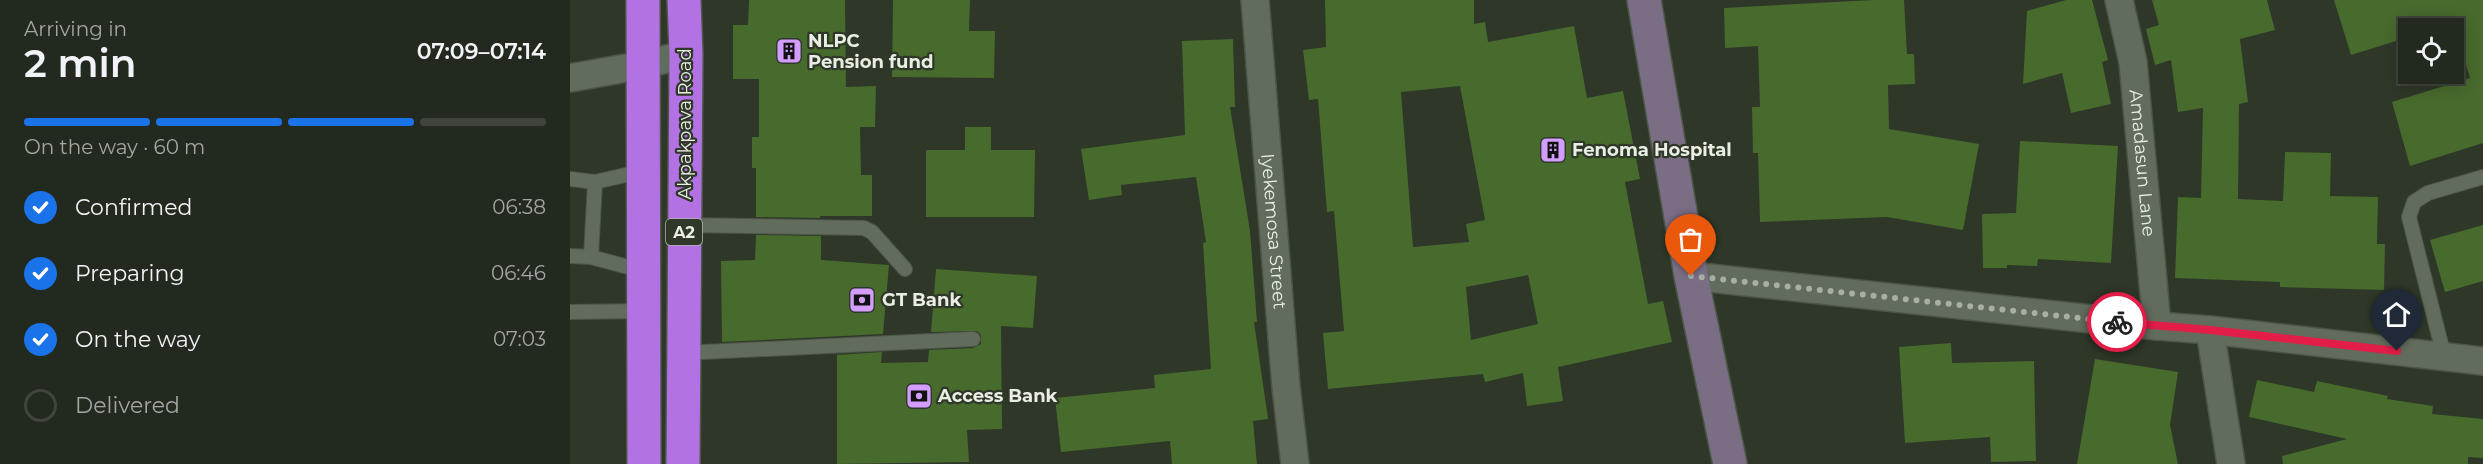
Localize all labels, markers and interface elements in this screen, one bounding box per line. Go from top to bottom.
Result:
text: Arriving in [24,17,127,41]
map controls [2398,18,2464,84]
button: locate [2398,18,2464,84]
place label: NLPC Pension fund [808,30,933,73]
building icon: NLPC Pension fund [774,36,804,66]
text: 07:09–07:14 [417,38,546,65]
text: 2 min [24,39,137,87]
street label: Akpakpava Road [674,48,696,200]
street label: Amadasun Lane [2125,89,2160,238]
text: On the way · 60 m [24,135,205,159]
building icon: Fenoma Hospital [1538,135,1568,165]
place label: Fenoma Hospital [1572,139,1732,161]
street label: Iyekemosa Street [1256,153,1291,310]
icon: check [24,191,57,224]
text: Confirmed [75,194,192,221]
text: 06:38 [492,195,546,219]
pin [1665,214,1716,276]
road number: A2 [666,219,702,245]
icon: bag [1674,223,1707,256]
icon: check [24,257,57,290]
text: Preparing [75,260,184,287]
text: 06:46 [491,261,546,285]
bank icon: GT Bank [847,285,877,315]
place label: GT Bank [882,289,961,311]
pin [2371,289,2422,351]
courier [2087,292,2147,352]
icon: home [2380,298,2413,331]
icon: bike [2101,306,2134,339]
icon: check [24,323,57,356]
text: On the way [75,326,200,353]
text: 07:03 [493,327,546,351]
bank icon: Access Bank [904,381,934,411]
place label: Access Bank [937,385,1058,407]
text: Delivered [75,392,180,419]

